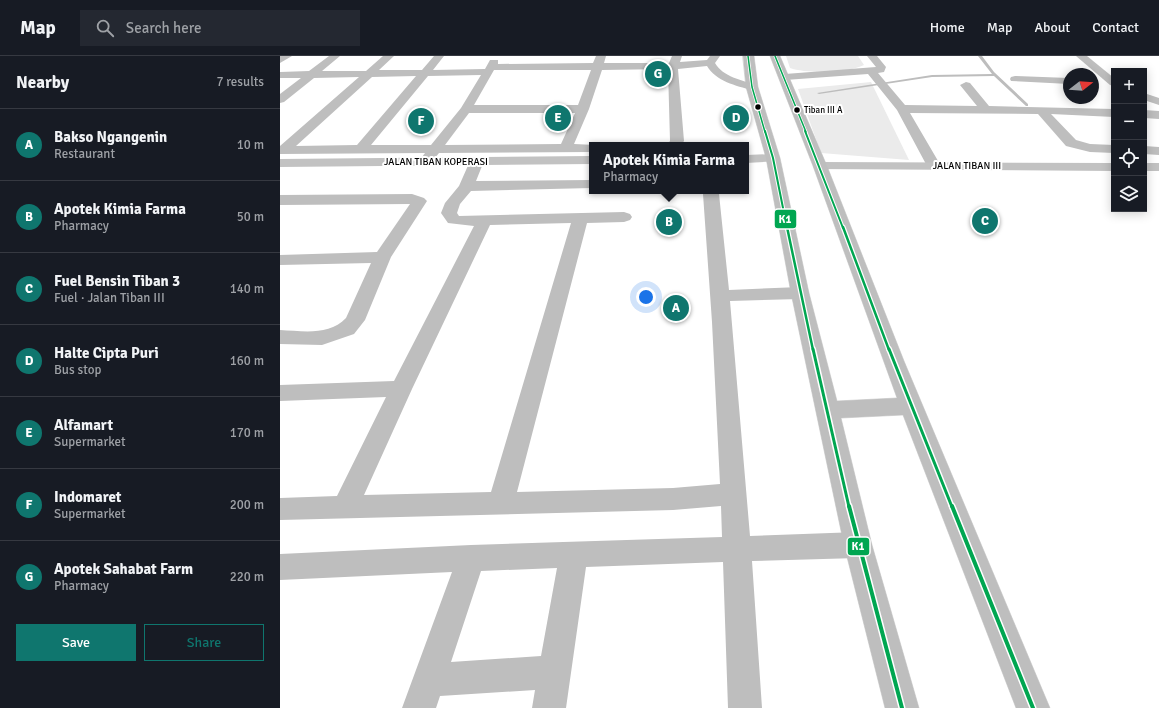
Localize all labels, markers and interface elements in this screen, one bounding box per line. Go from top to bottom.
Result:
search box [80,10,360,46]
text: Map [20,16,56,40]
icon: search [94,17,116,39]
text: Search here [126,19,201,37]
text: Home [930,19,965,36]
text: Map [987,19,1012,36]
text: About [1034,19,1070,36]
text: Contact [1092,19,1139,36]
pin: G [645,59,671,89]
north arrow [1063,68,1099,104]
map controls [1111,68,1147,212]
button: + [1111,68,1147,104]
text: Nearby [16,72,69,93]
text: 7 results [216,74,264,90]
unlabelled marker [753,102,763,112]
pin: E [545,103,571,133]
pin: D [723,103,749,133]
button: − [1111,104,1147,140]
marker: Tiban III A [792,105,802,115]
place label: Tiban III A [804,105,843,116]
pin: F [408,106,434,136]
text: Bakso Ngangenin [54,128,167,146]
text: A [25,137,33,153]
text: 10 m [237,137,264,153]
button: locate [1111,140,1147,176]
popup [589,142,749,194]
text: Restaurant [54,146,115,162]
text: Apotek Kimia Farma [603,151,735,169]
street label: JALAN TIBAN KOPERASI [384,156,488,168]
street label: JALAN TIBAN III [933,160,1001,172]
text: Pharmacy [603,169,658,185]
button: layers [1111,176,1147,212]
text: Apotek Kimia Farma [54,200,186,218]
pin: C [972,206,998,236]
pin: B [656,207,682,237]
text: B [25,209,33,225]
text: 50 m [237,209,264,225]
line badge: K1 [774,209,797,229]
text: K1 [779,213,791,226]
text: Pharmacy [54,218,109,234]
text: Fuel Bensin Tiban 3 [54,272,180,290]
text: C [25,281,33,297]
text: 140 m [230,281,264,297]
your location [636,287,656,307]
text: Fuel · Jalan Tiban III [54,290,165,306]
pin: A [663,293,689,323]
text: Halte Cipta Puri [54,344,159,362]
text: D [25,353,33,369]
text: 160 m [230,353,264,369]
text: Bus stop [54,362,101,378]
text: Alfamart [54,416,113,434]
text: E [25,425,33,441]
text: 170 m [230,425,264,441]
text: Supermarket [54,434,126,450]
text: Indomaret [54,488,121,506]
text: F [26,497,32,513]
text: 200 m [230,497,264,513]
text: Supermarket [54,506,126,522]
line badge: K1 [847,537,870,556]
text: K1 [852,540,864,553]
text: Apotek Sahabat Farm [54,560,193,578]
text: G [25,569,33,585]
text: 220 m [230,569,264,585]
text: Pharmacy [54,578,109,594]
button: Save [16,624,136,661]
button: Share [144,624,264,661]

